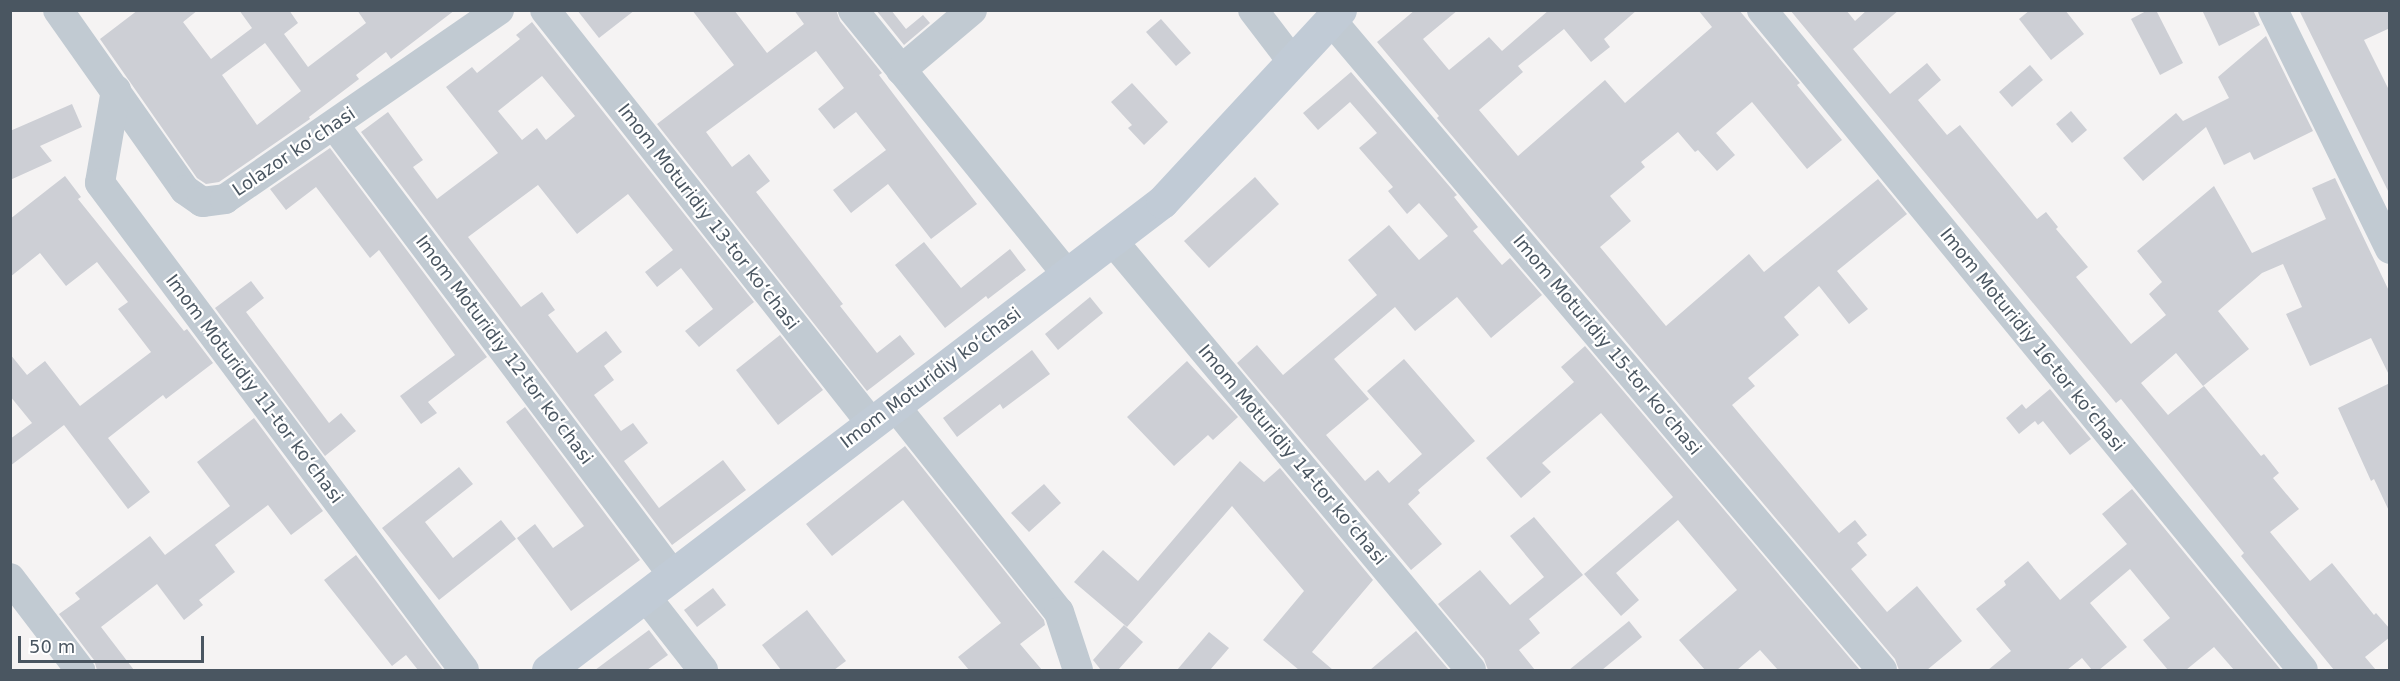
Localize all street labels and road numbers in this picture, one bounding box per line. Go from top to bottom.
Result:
street label: Imom Moturidiy 13-tor koʻchasi [613,100,803,334]
street label: Lolazor ko‘chasi [228,103,360,201]
street label: Imom Moturidiy 16-tor koʻchasi [1935,224,2129,456]
street label: Imom Moturidiy 15-tor koʻchasi [1508,230,1706,460]
street label: Imom Moturidiy 12-tor koʻchasi [411,231,597,469]
street label: Imom Moturidiy 11-tor koʻchasi [161,270,347,508]
street label: Imom Moturidiy koʻchasi [836,303,1026,453]
street label: Imom Moturidiy 14-tor koʻchasi [1193,340,1391,570]

